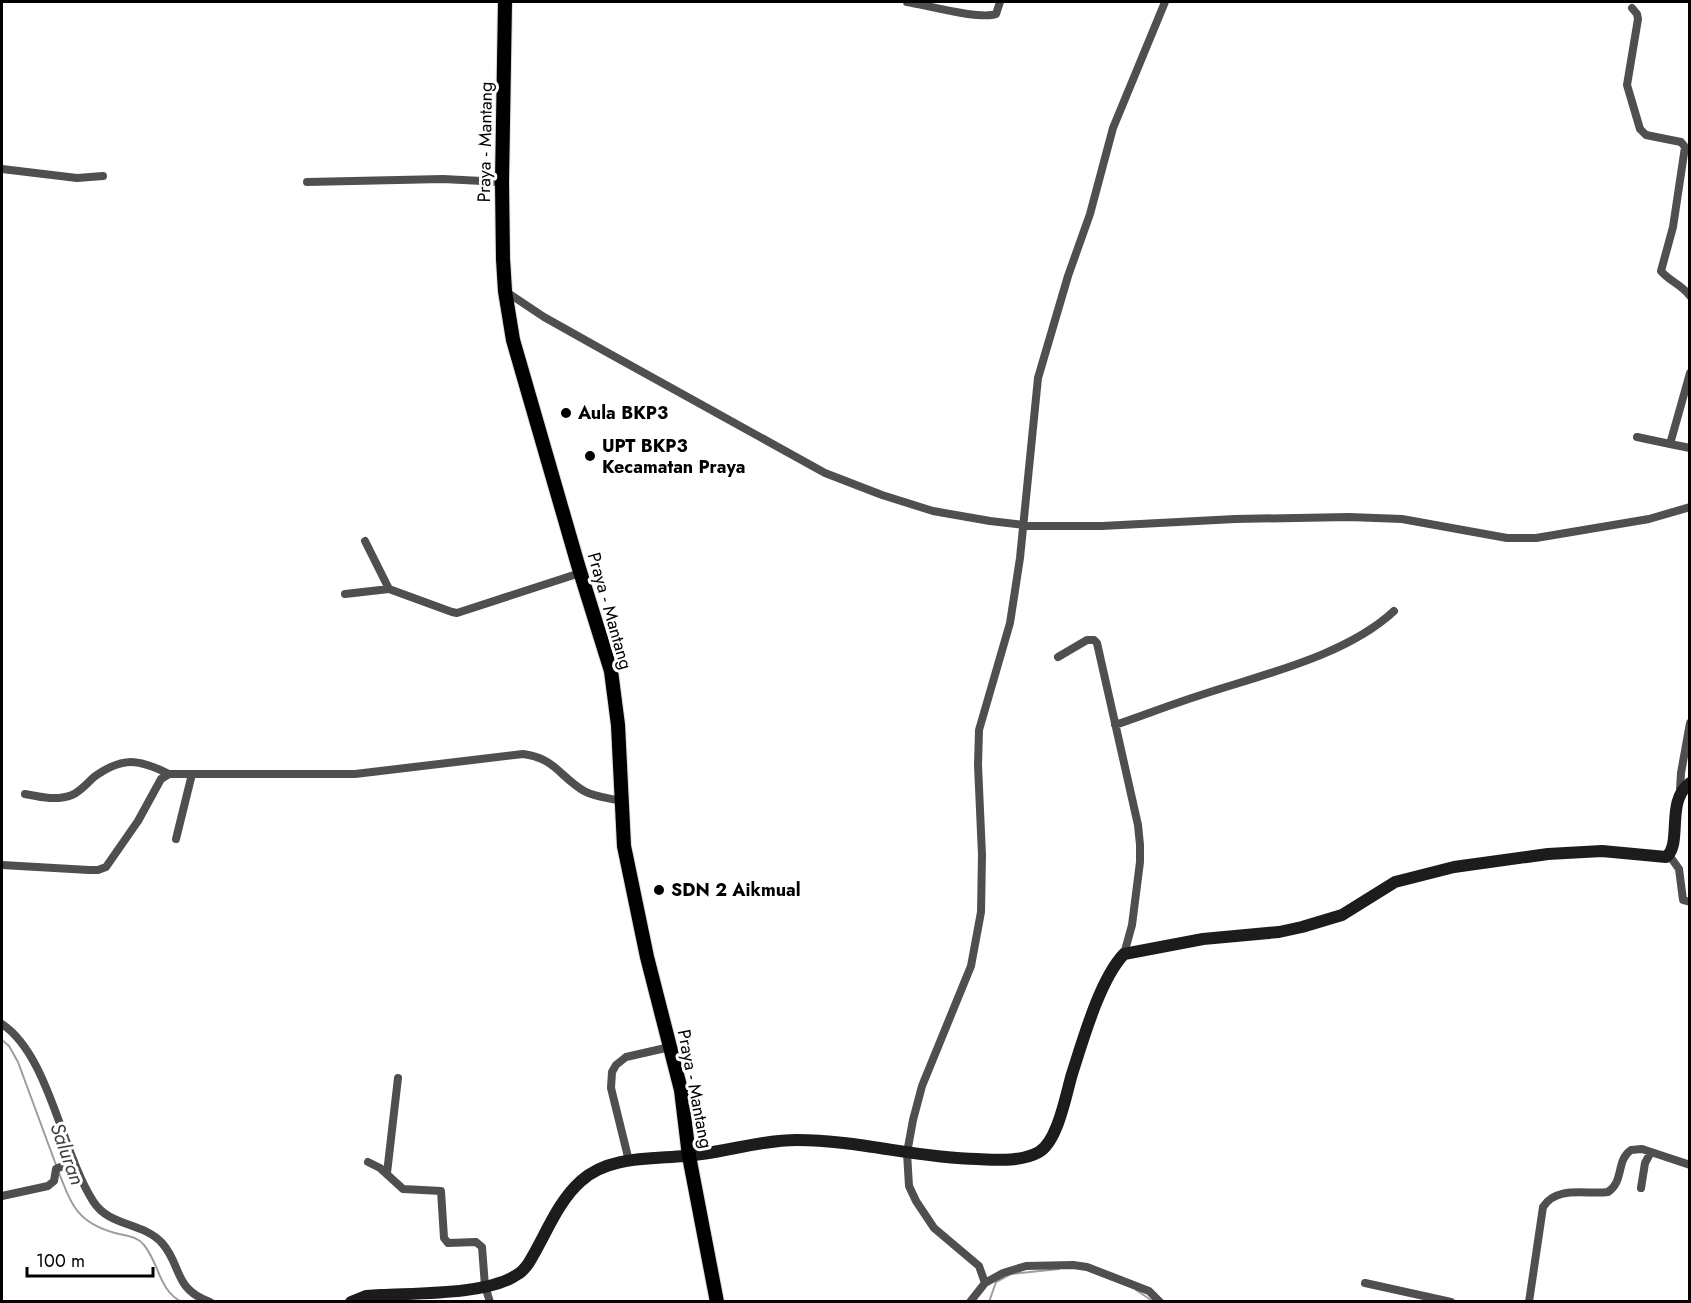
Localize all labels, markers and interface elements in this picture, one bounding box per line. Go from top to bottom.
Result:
street label: Praya - Mantang [471,81,499,203]
place label: Aula BKP3 [577,400,668,426]
marker: Aula BKP3 [559,406,573,420]
place label: UPT BKP3 Kecamatan Praya [602,433,746,480]
marker: UPT BKP3 Kecamatan Praya [583,449,597,463]
street label: Praya - Mantang [581,549,639,673]
place label: SDN 2 Aikmual [671,877,801,903]
marker: SDN 2 Aikmual [652,883,666,897]
street label: Praya - Mantang [671,1027,719,1151]
water label: Saluran [42,1119,92,1189]
scale bar [27,1240,153,1278]
text: 100 m [36,1248,85,1274]

